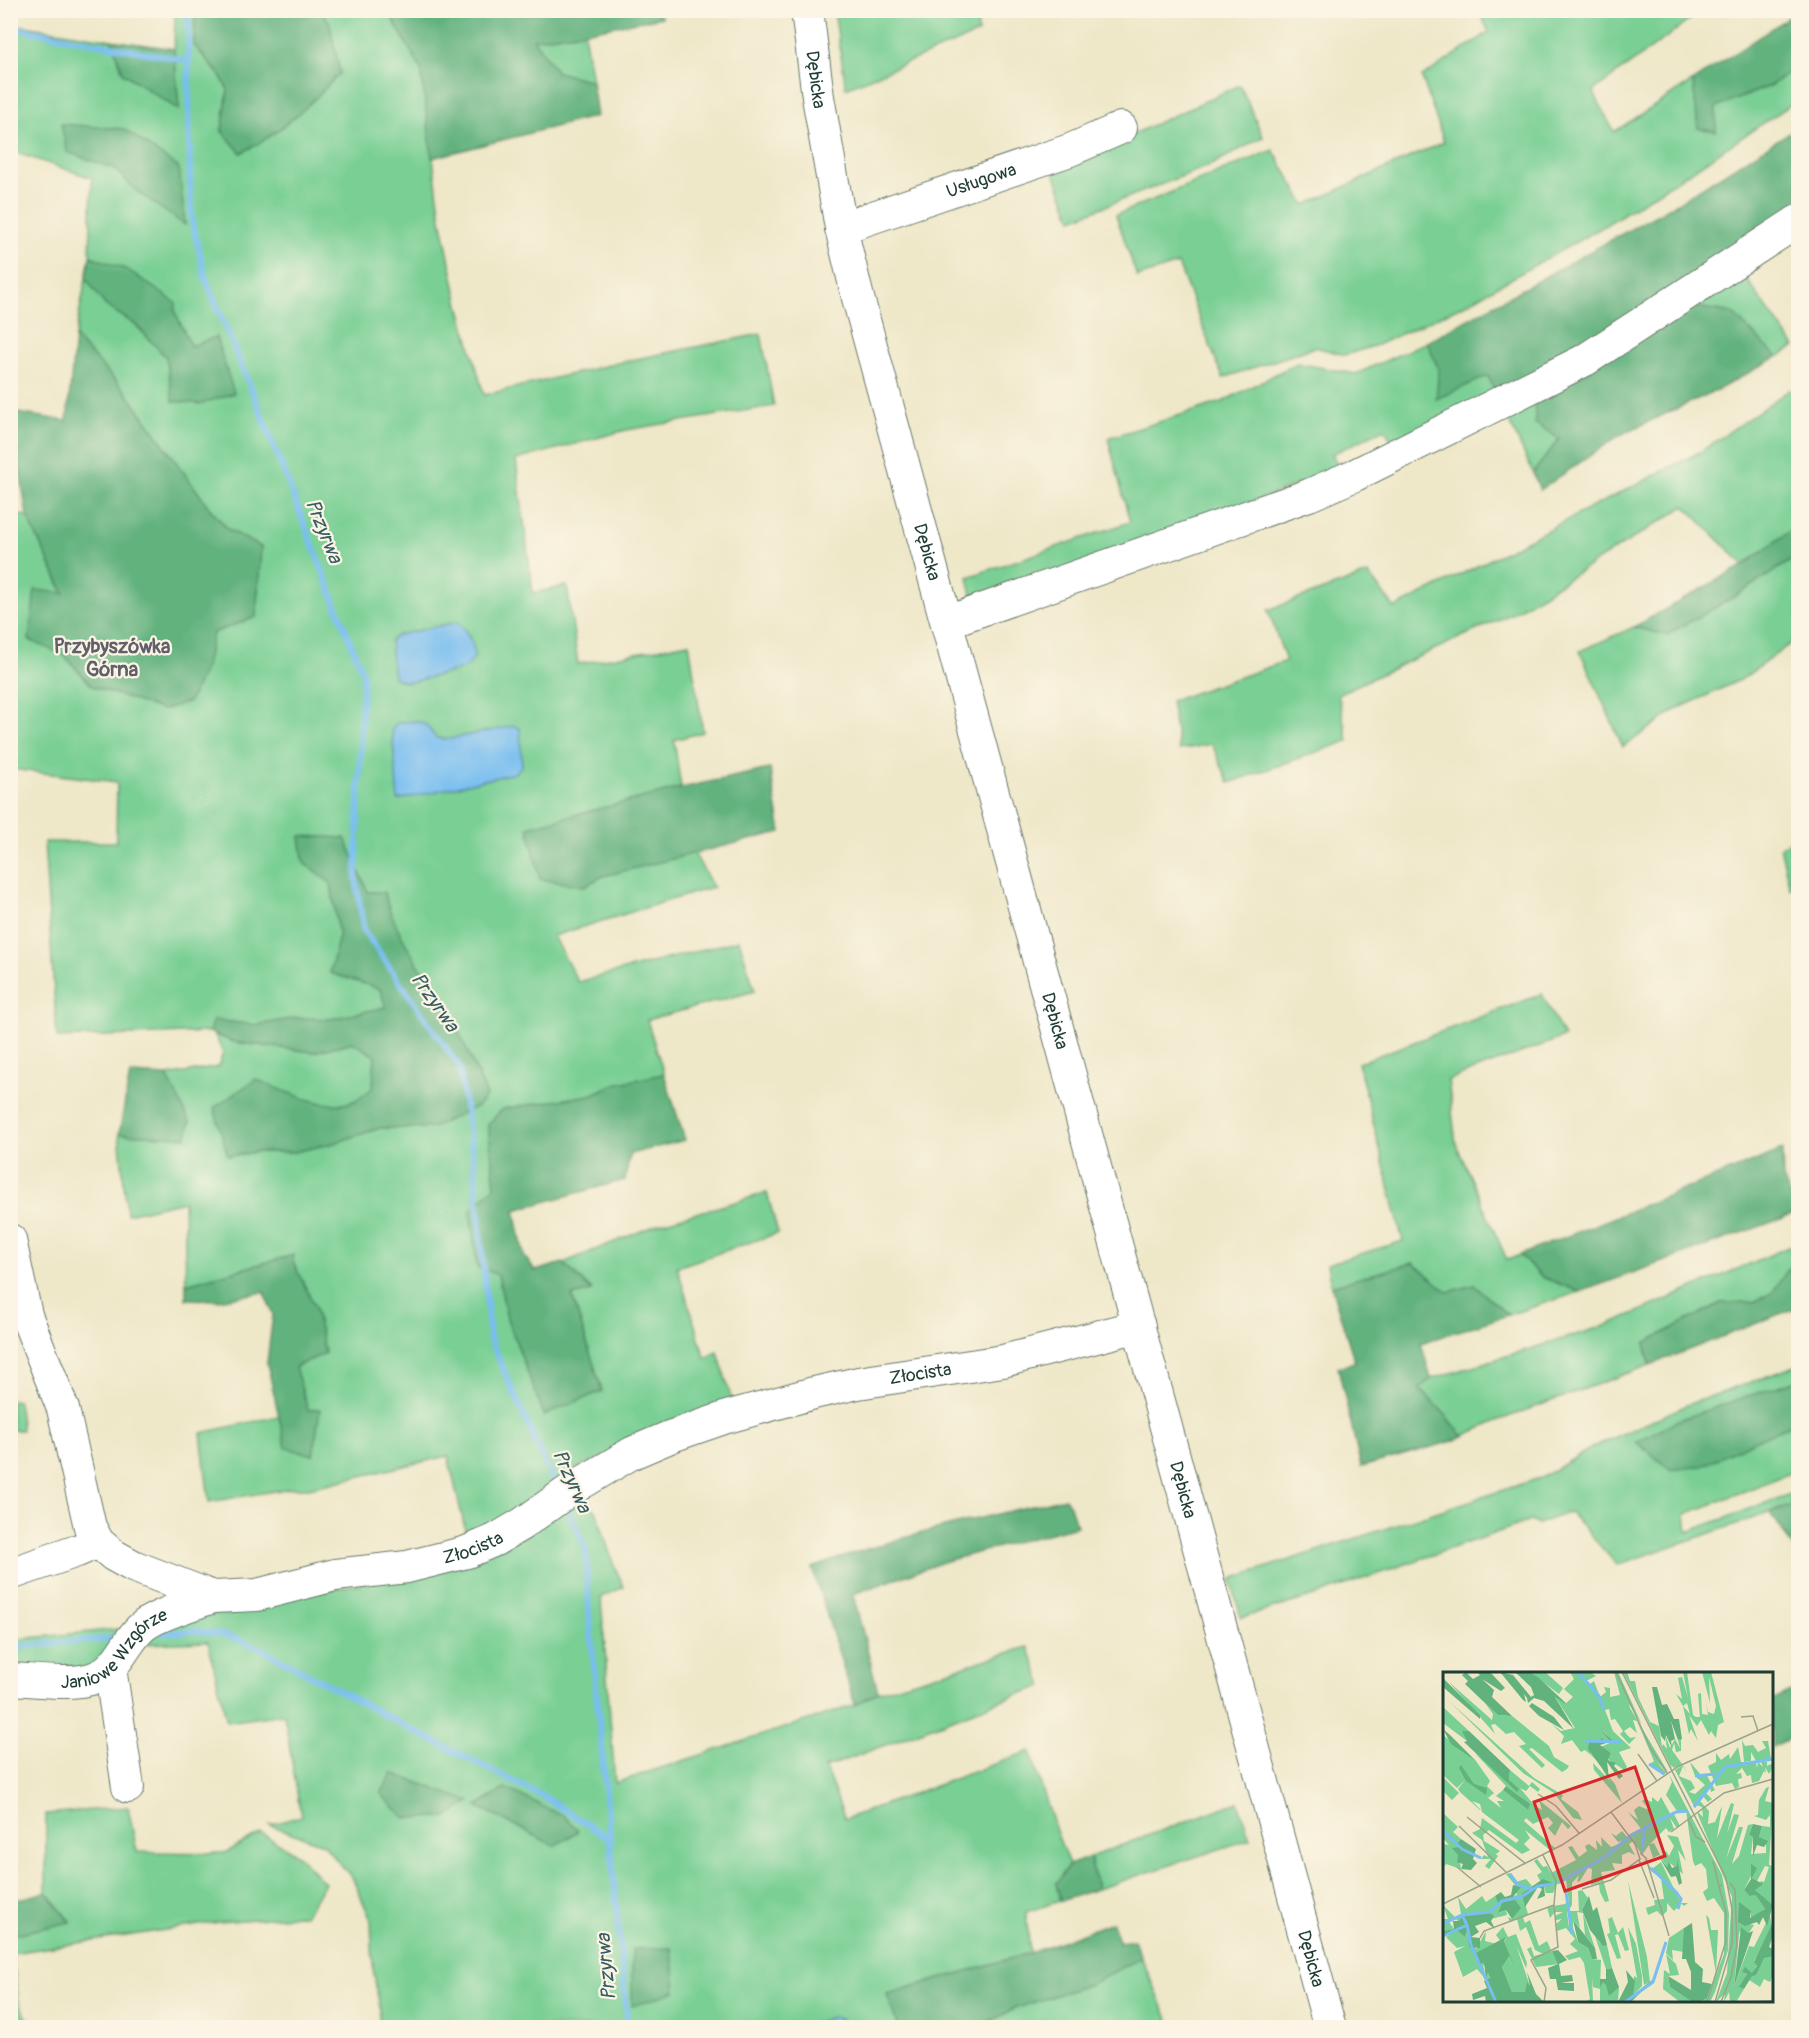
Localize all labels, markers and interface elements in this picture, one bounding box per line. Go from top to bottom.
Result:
street label: Dębicka [801,49,831,110]
street label: Usługowa [943,158,1019,203]
water label: Przyrwa [300,495,349,568]
street label: Dębicka [909,521,946,583]
district label: Przybyszówka Górna [54,634,170,682]
water label: Przyrwa [406,968,465,1038]
street label: Dębicka [1036,990,1074,1052]
street label: Złocista [888,1357,953,1390]
water label: Przyrwa [547,1445,598,1518]
street label: Dębicka [1164,1459,1202,1521]
street label: Złocista [441,1526,507,1569]
street label: Janiowe Wzgórze [61,1603,171,1694]
inset map [1443,1672,1773,2002]
street label: Dębicka [1292,1928,1330,1990]
water label: Przyrwa [590,1931,621,2001]

